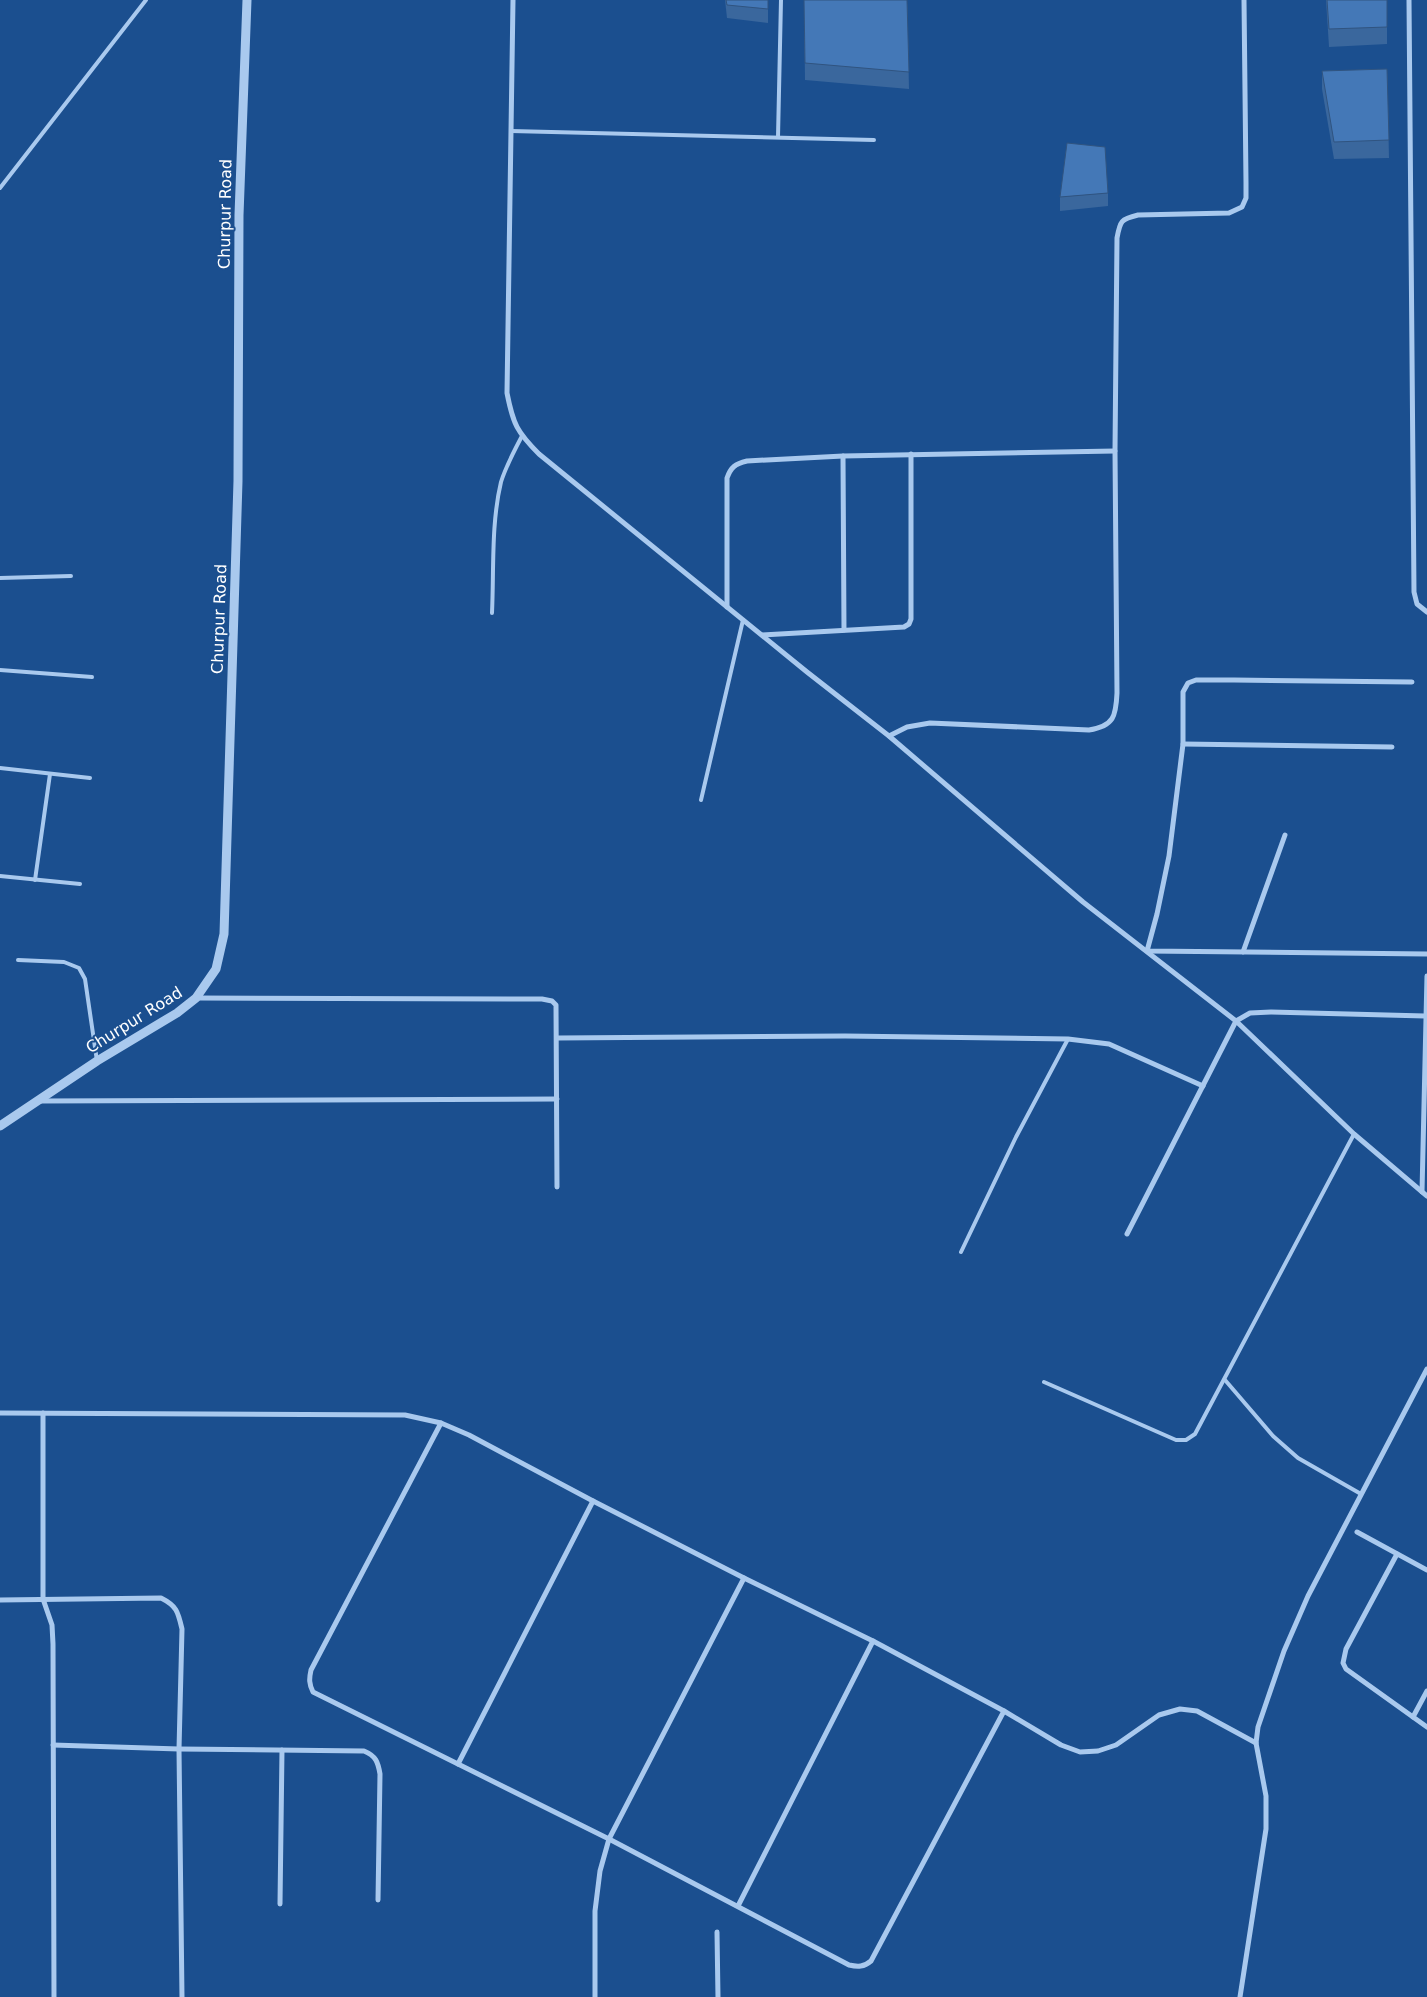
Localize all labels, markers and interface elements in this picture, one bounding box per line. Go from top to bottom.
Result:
street label: Churpur Road [215,159,235,269]
street label: Churpur Road [208,564,230,674]
street label: Churpur Road [82,983,186,1057]

